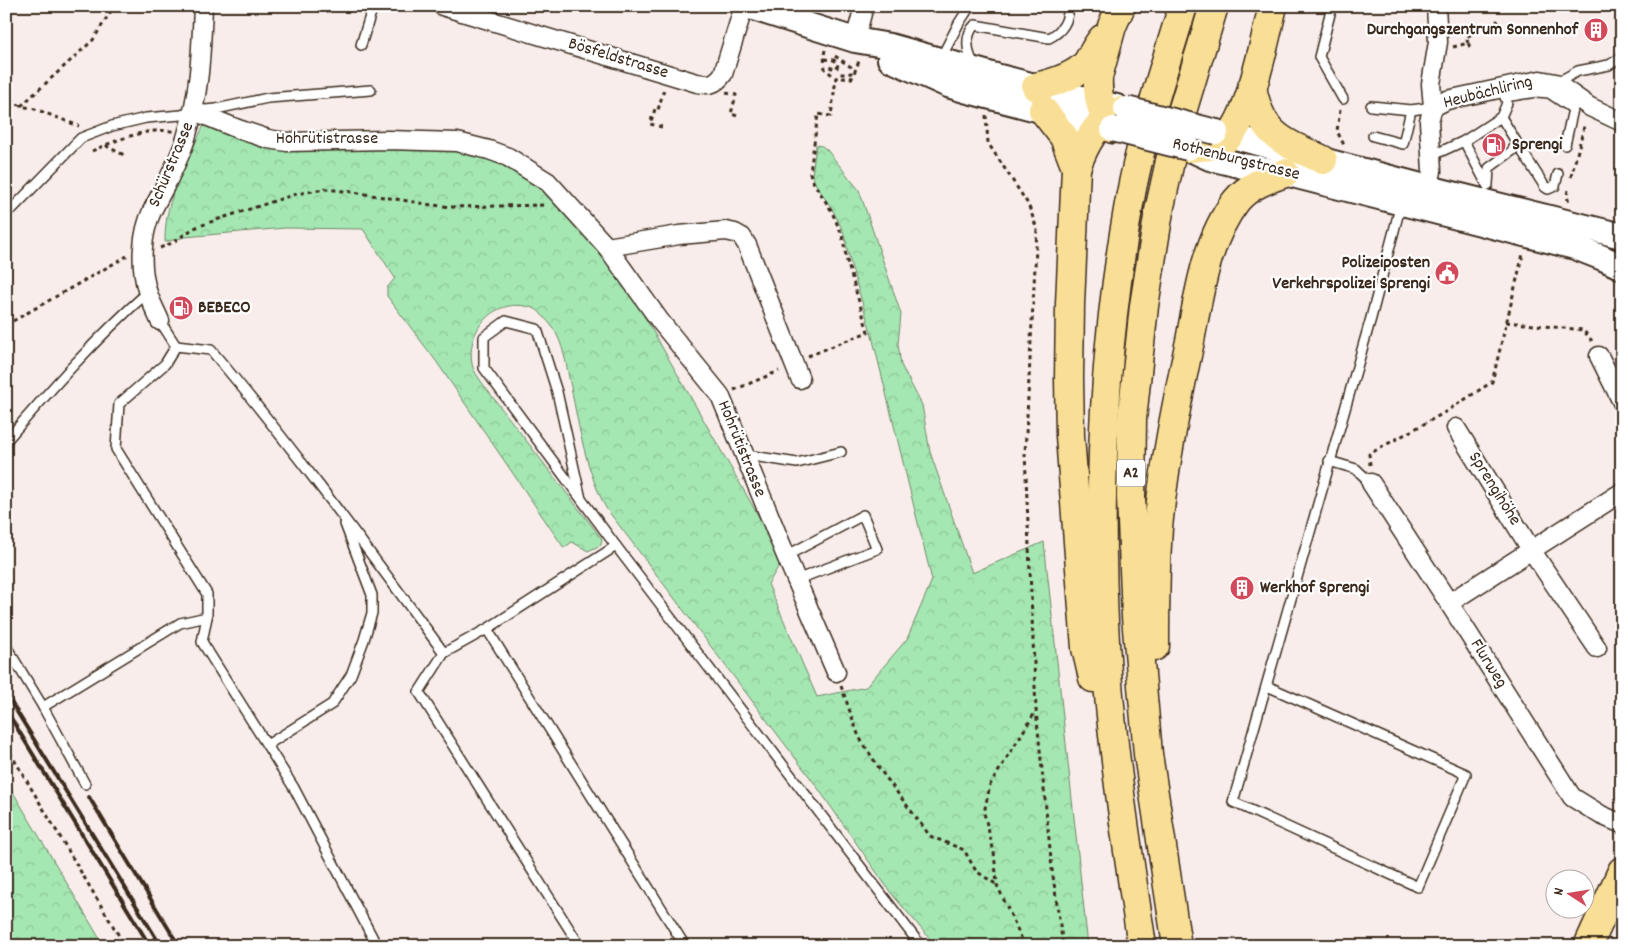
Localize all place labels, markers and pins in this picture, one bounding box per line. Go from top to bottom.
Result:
building icon: Durchgangszentrum Sonnenhof [1583,17,1609,43]
place label: Durchgangszentrum Sonnenhof [1367,18,1580,43]
fuel station icon: Sprengi [1481,132,1507,158]
place label: Sprengi [1512,133,1563,158]
place label: Polizeiposten Verkehrspolizei Sprengi [1273,251,1431,297]
public building icon: Polizeiposten Verkehrspolizei Sprengi [1434,260,1460,286]
fuel station icon: BEBECO [168,295,194,321]
place label: BEBECO [198,296,251,321]
building icon: Werkhof Sprengi [1229,575,1255,601]
place label: Werkhof Sprengi [1260,576,1370,601]

